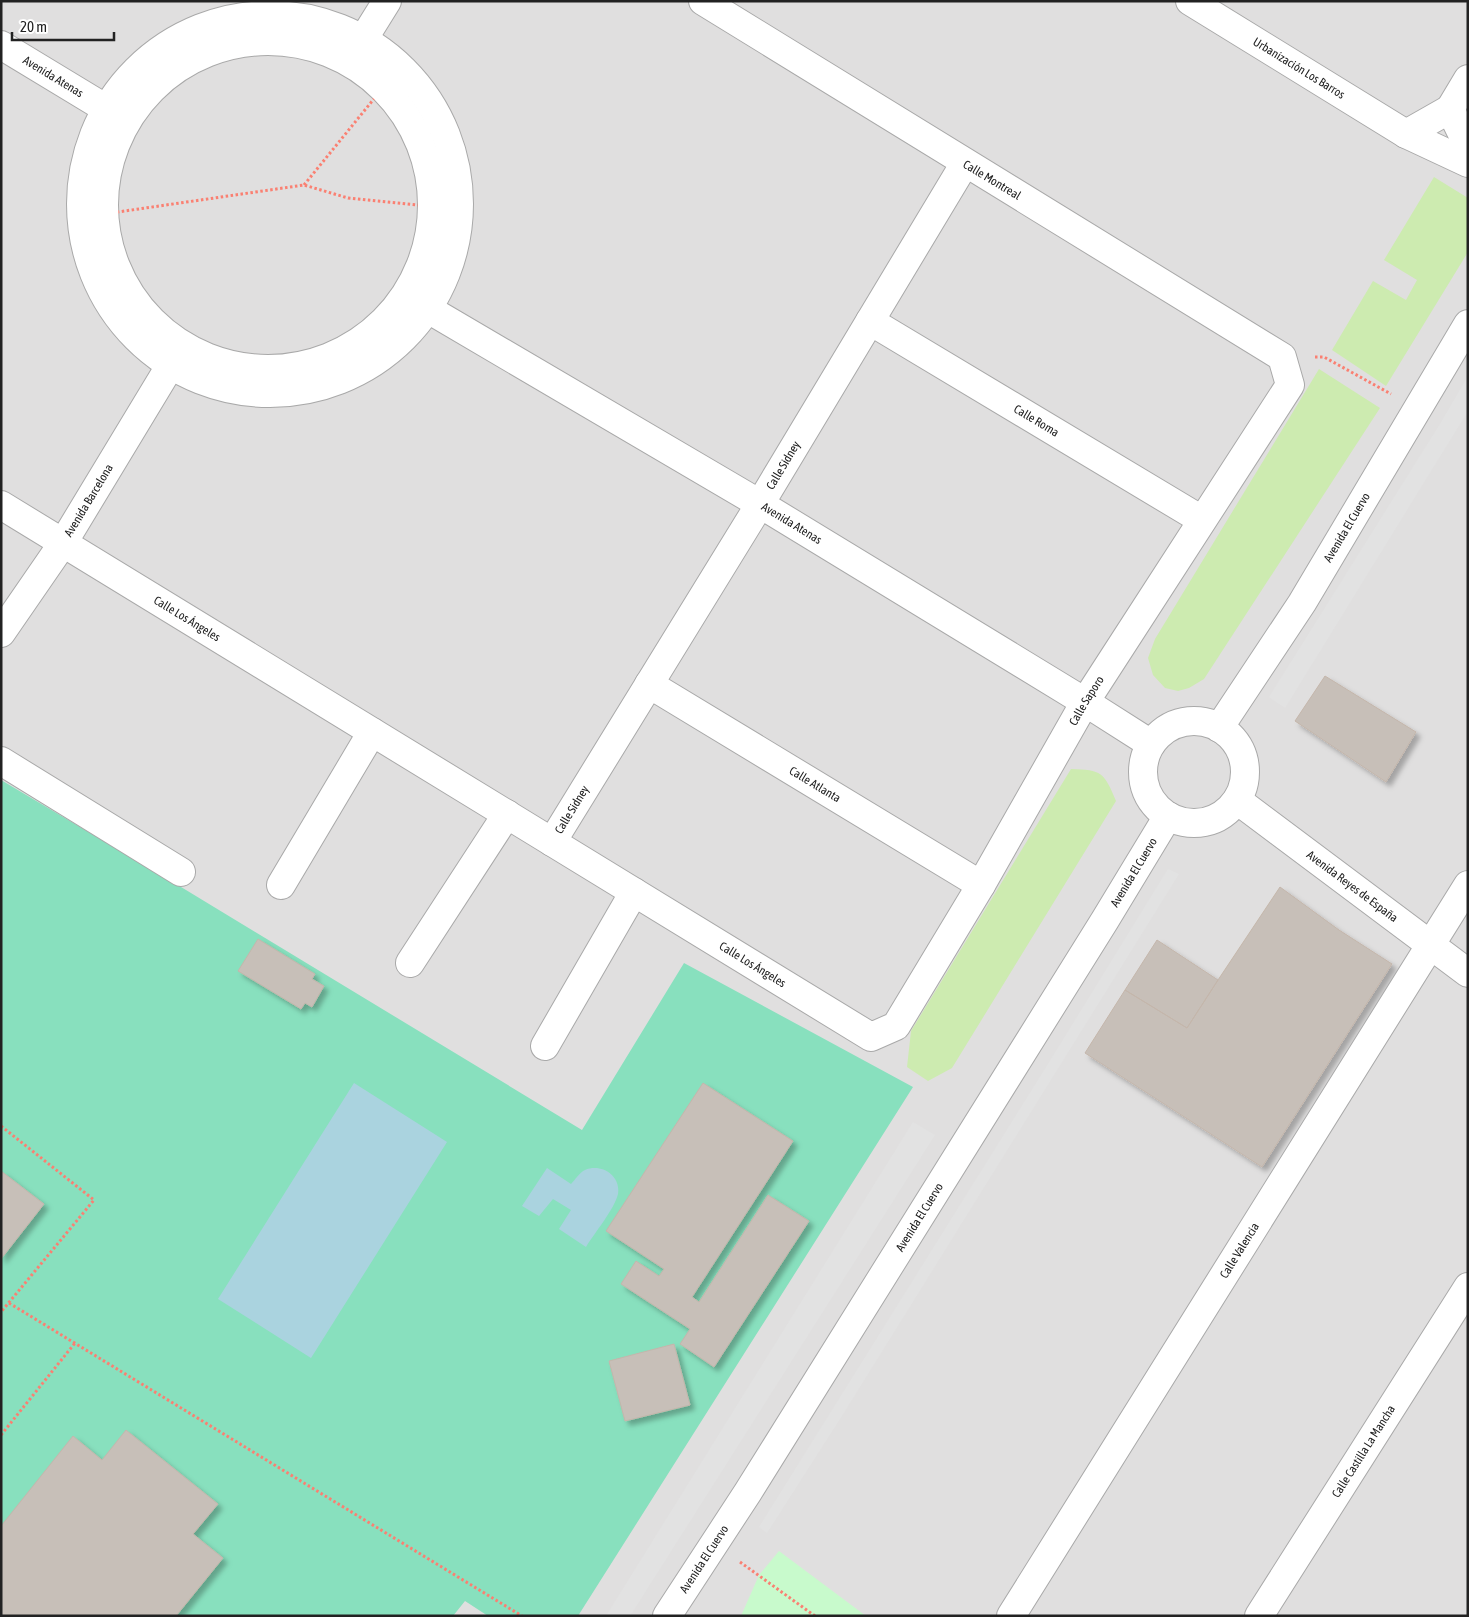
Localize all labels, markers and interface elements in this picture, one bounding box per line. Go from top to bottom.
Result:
scale bar [12,10,115,42]
text: 20 m [20,18,47,35]
street label: Urbanización Los Barros [1251,35,1347,102]
street label: Avenida Atenas [20,53,86,100]
street label: Calle Montreal [961,157,1024,203]
street label: Calle Roma [1011,402,1062,440]
street label: Calle Sidney [763,439,803,492]
street label: Avenida Barcelona [61,461,116,539]
street label: Avenida El Cuervo [1321,490,1373,565]
street label: Avenida Atenas [759,500,824,547]
street label: Calle Los Ángeles [151,593,223,644]
street label: Calle Saporo [1066,673,1107,728]
street label: Calle Atlanta [787,764,843,805]
street label: Calle Sidney [552,783,592,836]
street label: Avenida El Cuervo [1108,835,1160,910]
street label: Avenida Reyes de España [1304,848,1401,925]
street label: Calle Los Ángeles [717,939,788,990]
street label: Avenida El Cuervo [893,1180,946,1254]
street label: Calle Valencia [1217,1220,1262,1281]
street label: Calle Castilla La Mancha [1329,1403,1398,1500]
street label: Avenida El Cuervo [677,1522,732,1596]

